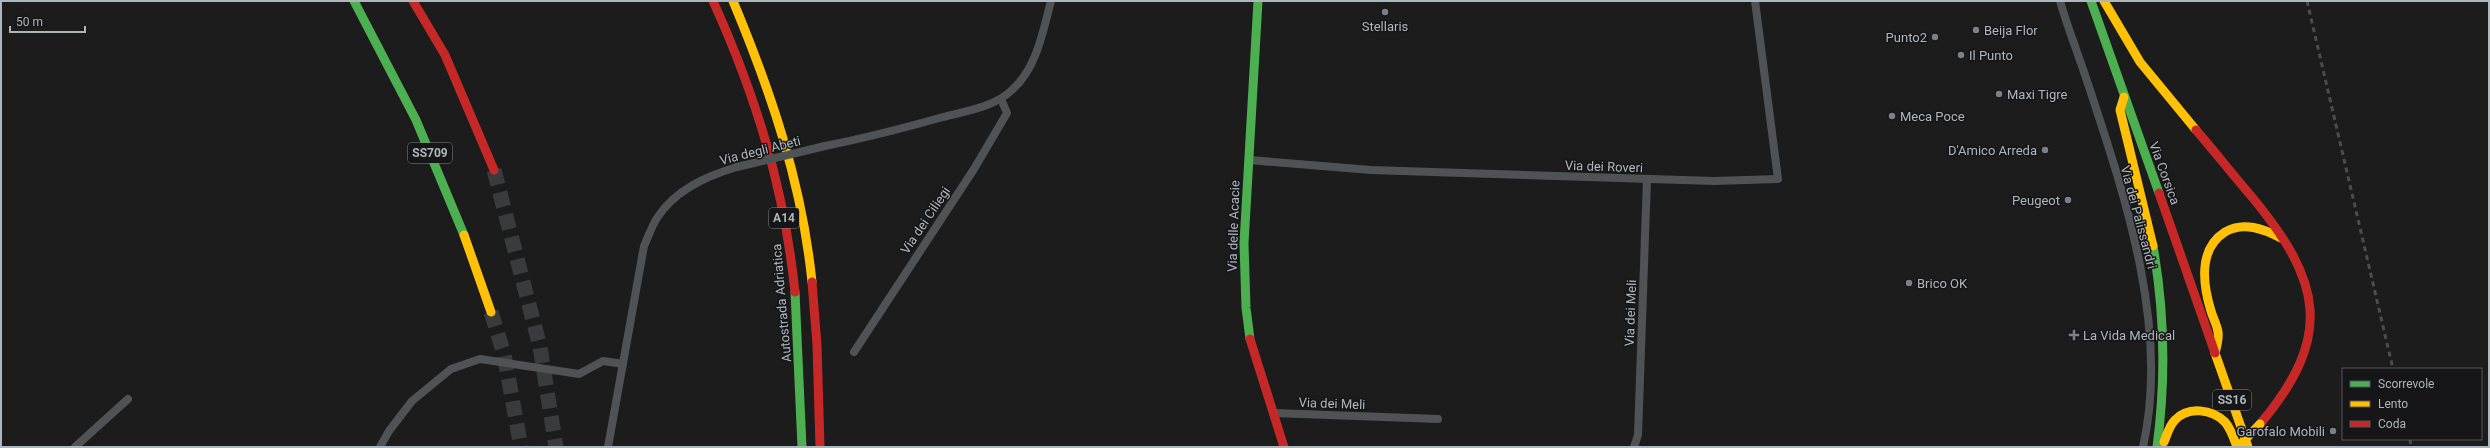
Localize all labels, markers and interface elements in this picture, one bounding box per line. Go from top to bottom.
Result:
marker: Stellaris [1380,7,1390,17]
scale bar [10,8,85,34]
text: 50 m [16,15,43,29]
place label: Stellaris [1362,19,1409,34]
place label: Beija Flor [1984,23,2038,38]
marker: Beija Flor [1971,25,1981,35]
place label: Punto2 [1886,30,1927,45]
marker: Punto2 [1930,32,1940,42]
place label: Il Punto [1969,48,2013,63]
marker: Il Punto [1956,50,1966,60]
place label: Maxi Tigre [2007,87,2068,102]
marker: Maxi Tigre [1994,89,2004,99]
place label: Meca Poce [1900,109,1965,124]
marker: Meca Poce [1887,111,1897,121]
street label: Via degli Abeti [718,133,802,168]
street label: Via Corsica [2146,140,2183,207]
road number: SS709 [408,143,452,163]
place label: D'Amico Arreda [1948,143,2037,158]
marker: D'Amico Arreda [2040,145,2050,155]
street label: Via dei Roveri [1565,158,1643,175]
street label: Via dei Palissandri [2117,164,2160,270]
street label: Via delle Acacie [1224,180,1243,272]
street label: Via dei Ciliegi [897,184,953,257]
place label: Peugeot [2012,193,2060,208]
marker: Peugeot [2063,195,2073,205]
road number: A14 [769,208,799,228]
street label: Autostrada Adriatica [769,243,794,363]
place label: Brico OK [1917,276,1968,291]
marker: Brico OK [1904,278,1914,288]
street label: Via dei Meli [1622,279,1639,347]
place label: La Vida Medical [2083,328,2175,343]
marker: La Vida Medical [2068,329,2080,341]
legend [2342,368,2482,440]
text: Scorrevole [2378,377,2434,391]
road number: SS16 [2213,390,2251,410]
street label: Via dei Meli [1298,395,1366,412]
text: Lento [2378,397,2408,411]
text: Coda [2378,417,2406,431]
place label: Garofalo Mobili [2236,424,2325,439]
marker: Garofalo Mobili [2328,426,2338,436]

